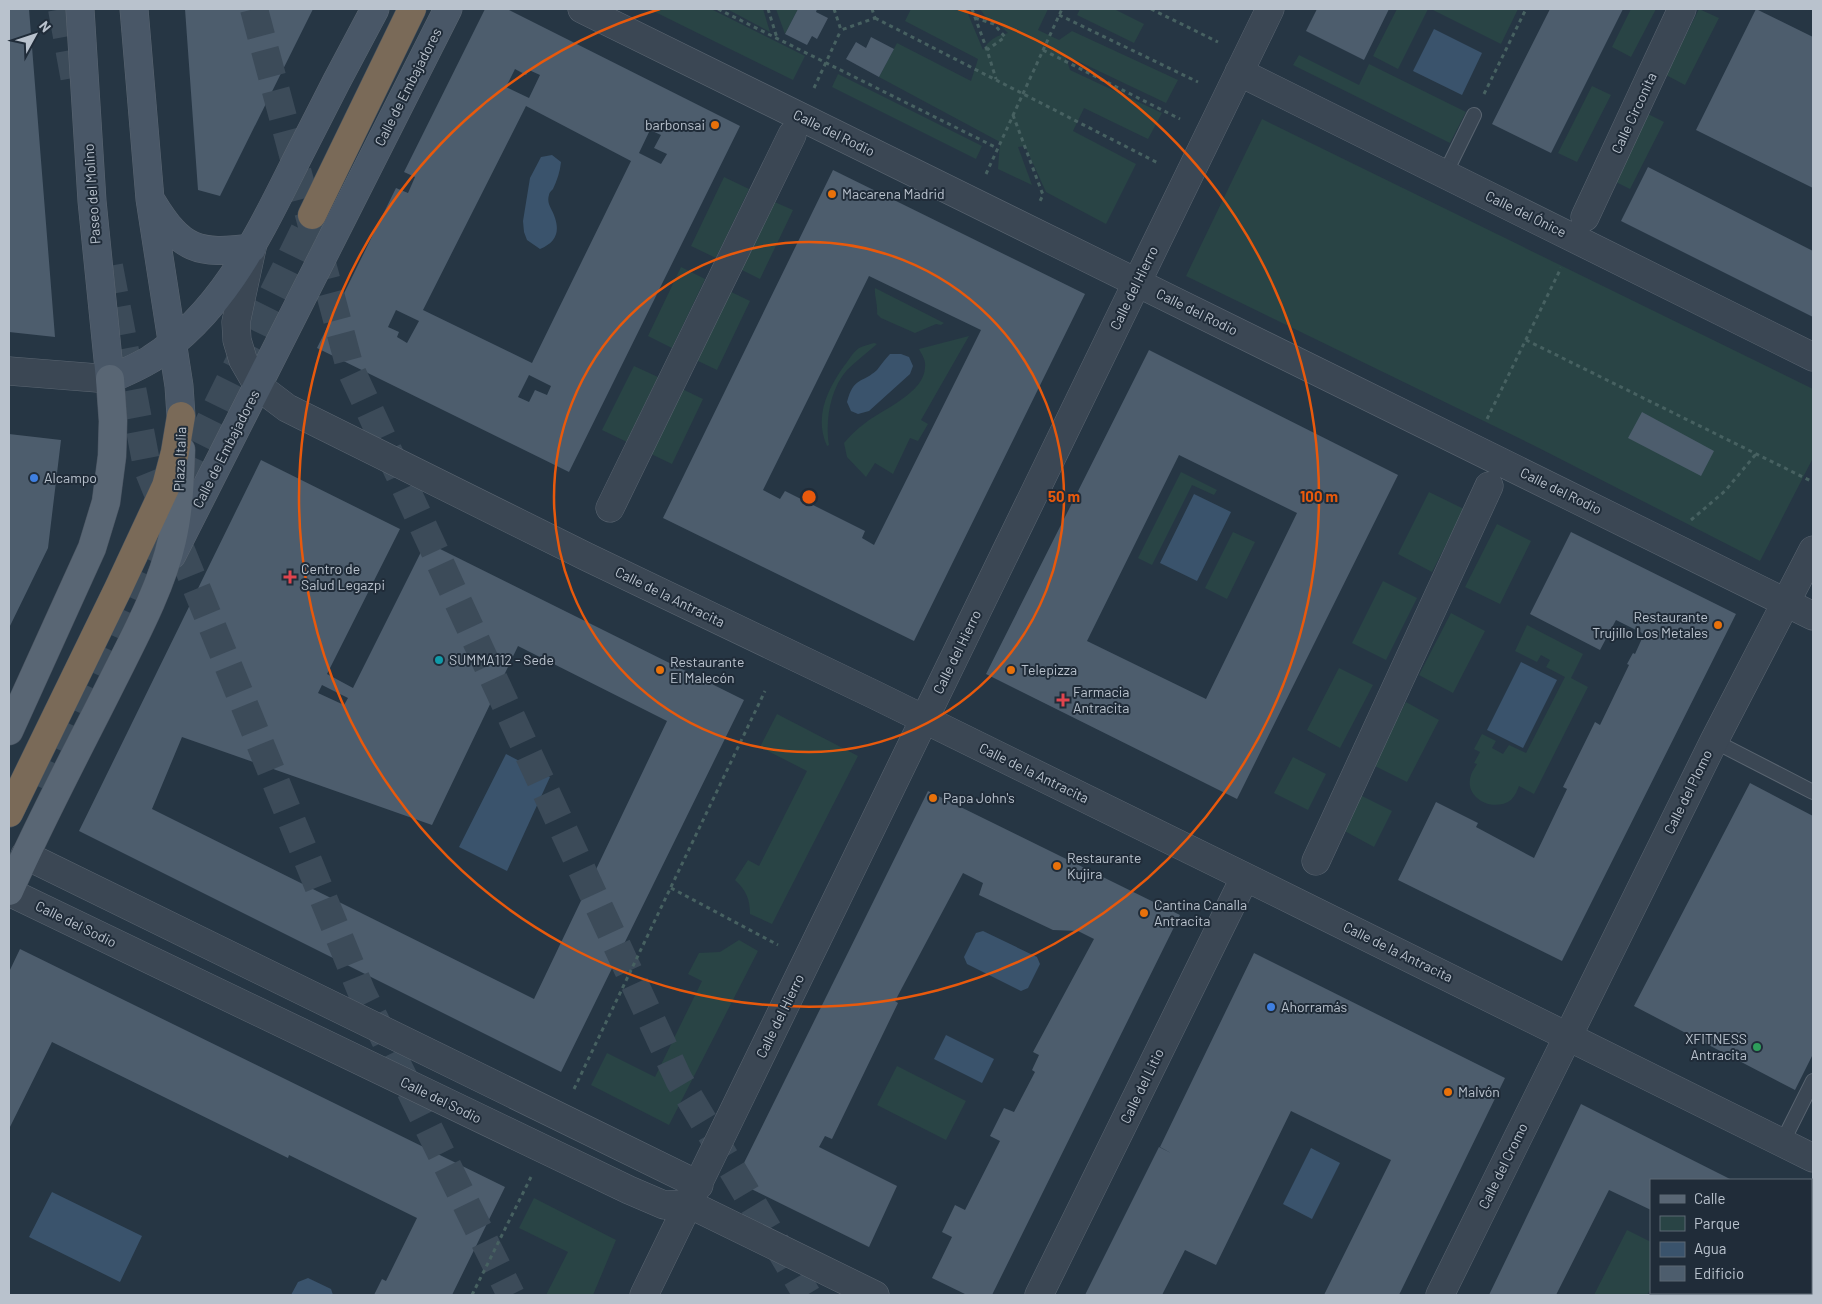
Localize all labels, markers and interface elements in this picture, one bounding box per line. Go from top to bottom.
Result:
north arrow [10,10,60,60]
text: N [36,17,55,35]
street label: Calle de Embajadores [370,25,445,149]
street label: Calle Circonita [1607,70,1660,156]
street label: Calle del Rodio [791,106,878,160]
place label: barbonsai [645,116,705,133]
marker: barbonsai [709,119,721,131]
street label: Paseo del Molino [80,143,103,245]
place label: Macarena Madrid [842,185,945,202]
street label: Calle del Ónice [1483,187,1569,240]
marker: Macarena Madrid [826,188,838,200]
street label: Calle del Hierro [1106,243,1161,333]
street label: Calle del Rodio [1154,285,1241,339]
street label: Calle de Embajadores [188,387,263,511]
street label: Plaza Italia [170,426,189,492]
street label: Calle del Rodio [1518,464,1605,518]
place label: Alcampo [44,469,97,486]
marker: Alcampo [28,472,40,484]
text: 50 m [1048,487,1080,505]
text: 100 m [1300,487,1338,505]
centre of rings [800,488,818,506]
place label: Centro de Salud Legazpi [301,560,385,593]
street label: Calle de la Antracita [613,563,728,630]
marker: Centro de Salud Legazpi [283,570,297,584]
street label: Calle del Hierro [929,607,984,697]
place label: Restaurante Trujillo Los Metales [1592,608,1708,641]
marker: Restaurante Trujillo Los Metales [1712,619,1724,631]
place label: SUMMA112 - Sede [449,651,554,668]
place label: Restaurante El Malecón [670,653,744,686]
marker: SUMMA112 - Sede [433,654,445,666]
place label: Telepizza [1021,661,1077,678]
marker: Restaurante El Malecón [654,664,666,676]
marker: Telepizza [1005,664,1017,676]
place label: Farmacia Antracita [1073,683,1130,716]
marker: Farmacia Antracita [1057,694,1069,706]
street label: Calle de la Antracita [977,739,1092,806]
street label: Calle del Plomo [1660,747,1715,837]
place label: Papa John's [943,789,1015,806]
marker: Papa John's [927,792,939,804]
place label: Restaurante Kujira [1067,849,1141,882]
marker: Restaurante Kujira [1051,860,1063,872]
place label: Cantina Canalla Antracita [1154,896,1247,929]
street label: Calle del Sodio [33,897,120,950]
marker: Cantina Canalla Antracita [1138,907,1150,919]
street label: Calle de la Antracita [1341,918,1456,985]
street label: Calle del Hierro [752,971,807,1061]
place label: Ahorramás [1281,998,1348,1015]
marker: Ahorramás [1265,1001,1277,1013]
place label: XFITNESS Antracita [1685,1030,1747,1063]
marker: XFITNESS Antracita [1751,1041,1763,1053]
street label: Calle del Litio [1116,1046,1167,1126]
street label: Calle del Sodio [398,1073,485,1126]
place label: Malvón [1458,1083,1500,1100]
marker: Malvón [1442,1086,1454,1098]
street label: Calle del Cromo [1474,1120,1531,1212]
legend [1650,1179,1812,1294]
text: Calle [1694,1189,1726,1207]
text: Parque [1694,1214,1740,1232]
text: Agua [1694,1239,1727,1257]
text: Edificio [1694,1264,1744,1282]

